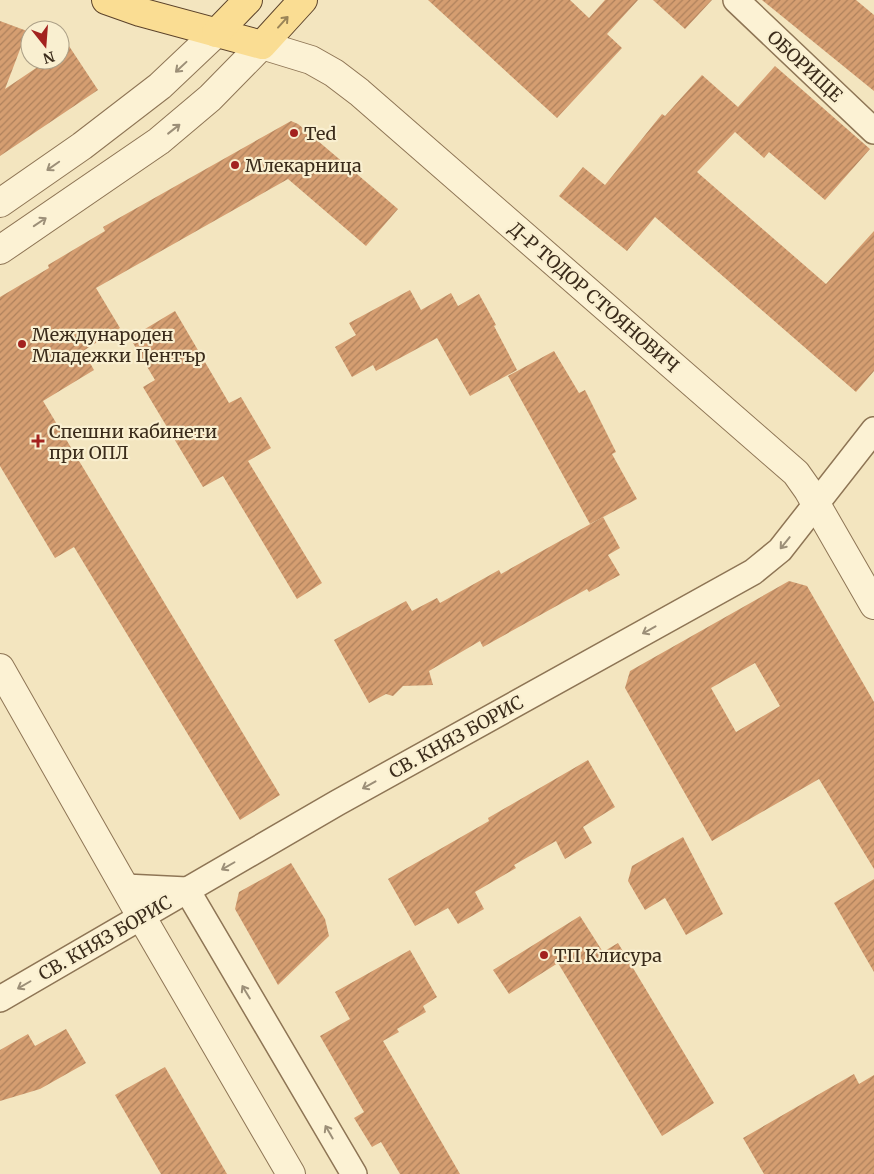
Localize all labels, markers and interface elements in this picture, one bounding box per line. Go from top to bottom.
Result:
one-way arrow [277,16,288,29]
north arrow [20,20,70,70]
street label: ОБОРИЩЕ [763,25,848,107]
text: N [41,47,57,68]
one-way arrow [174,61,187,73]
place label: Ted [304,122,337,145]
one-way arrow [167,124,180,135]
marker: Ted [288,127,300,139]
place label: Млекарница [245,154,362,177]
marker: Млекарница [229,159,241,171]
one-way arrow [46,161,60,171]
one-way arrow [33,217,47,227]
street label: Д-Р ТОДОР СТОЯНОВИЧ [504,217,684,377]
place label: Международен Младежки Център [32,323,206,367]
marker: Международен Младежки Център [16,338,28,350]
place label: Спешни кабинети при ОПЛ [49,420,217,464]
marker: Спешни кабинети при ОПЛ [31,434,45,448]
one-way arrow [780,536,791,549]
one-way arrow [642,625,656,635]
street label: СВ. КНЯЗ БОРИС [385,691,527,783]
one-way arrow [362,781,377,790]
one-way arrow [222,862,236,872]
street label: СВ. КНЯЗ БОРИС [34,890,176,985]
place label: ТП Клисура [554,944,662,967]
marker: ТП Клисура [538,949,550,961]
one-way arrow [17,981,31,991]
one-way arrow [241,985,251,999]
one-way arrow [323,1125,333,1140]

